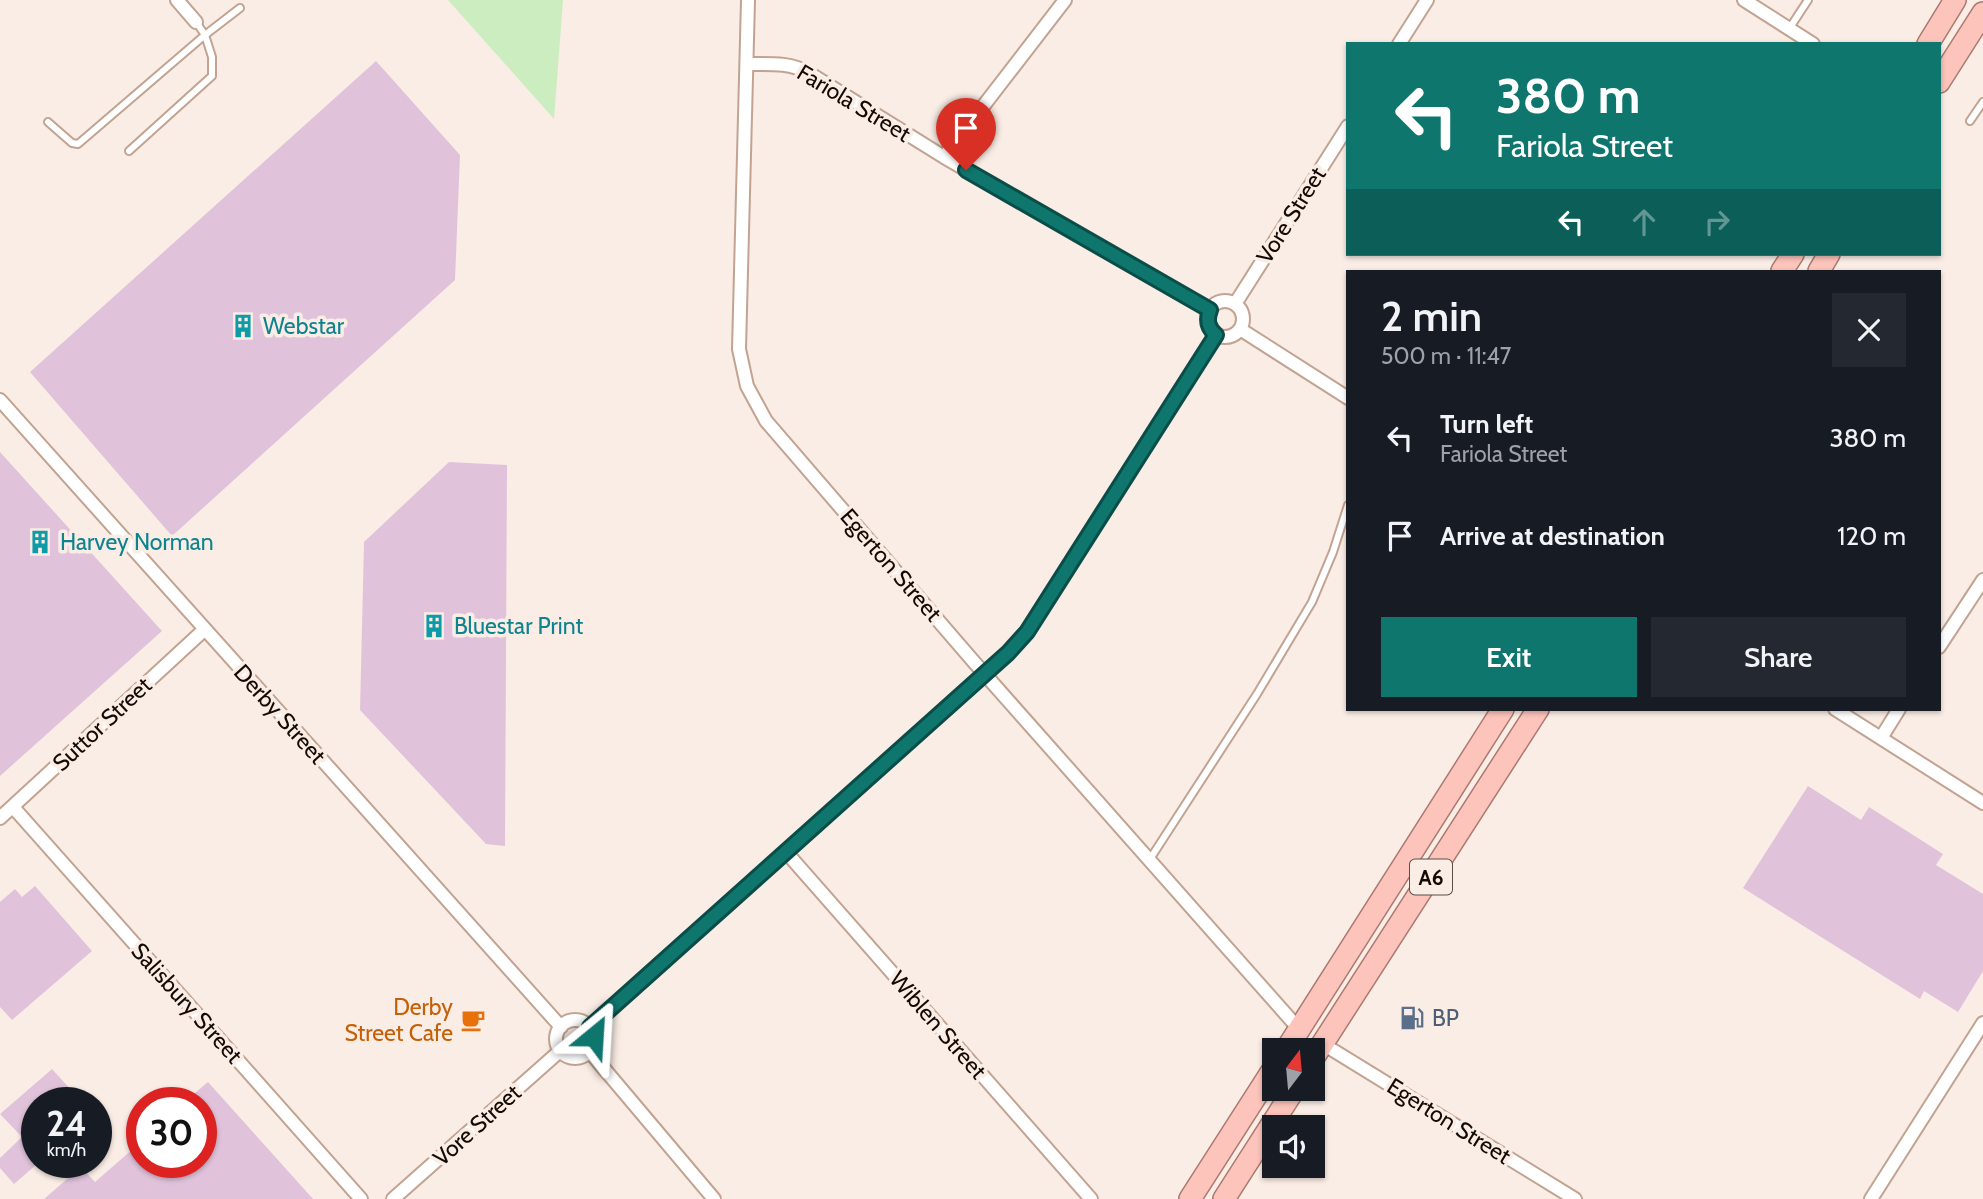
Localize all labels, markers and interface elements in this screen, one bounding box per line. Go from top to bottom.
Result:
street label: Fariola Street [792,58,916,148]
text: 380 m [1496,66,1640,125]
icon: left [1381,70,1472,161]
pin [936,98,996,170]
icon: arrive [947,109,985,147]
text: Fariola Street [1496,126,1673,165]
street label: Vore Street [1250,161,1332,268]
icon: left [1552,203,1590,241]
icon: ahead [1625,203,1663,241]
icon: right [1698,203,1736,241]
text: 2 min [1381,290,1482,342]
button: close [1832,293,1906,367]
building icon: Webstar [229,312,257,340]
place label: Webstar [263,312,345,340]
text: 500 m · 11:47 [1381,342,1511,370]
text: Turn left [1440,408,1533,440]
icon: left [1381,419,1419,457]
text: 380 m [1829,422,1906,454]
text: Fariola Street [1440,440,1567,468]
street label: Egerton Street [834,503,948,627]
icon: arrive [1381,517,1419,555]
text: Arrive at destination [1440,520,1665,552]
text: 120 m [1837,520,1906,552]
building icon: Harvey Norman [26,528,54,556]
place label: Harvey Norman [60,528,214,556]
building icon: Bluestar Print [420,612,448,640]
place label: Bluestar Print [454,612,583,640]
button: Exit [1381,617,1637,697]
button: Share [1651,617,1906,697]
street label: Derby Street [228,659,332,770]
street label: Suttor Street [47,671,157,777]
road number: A6 [1410,860,1452,894]
street label: Salisbury Street [126,937,249,1069]
street label: Wiblen Street [884,965,993,1085]
place label: Derby Street Cafe [344,993,453,1047]
position arrow [557,999,631,1073]
fuel station icon: BP [1398,1004,1426,1032]
place label: BP [1432,1004,1459,1032]
cafe icon: Derby Street Cafe [459,1006,487,1034]
north arrow [1262,1038,1325,1101]
map controls [1262,1038,1325,1178]
street label: Egerton Street [1382,1072,1516,1170]
street label: Vore Street [427,1078,527,1172]
speed limit sign: 30 [126,1087,217,1178]
text: 24 [46,1102,87,1145]
button: sound [1262,1115,1325,1178]
text: km/h [47,1139,86,1161]

